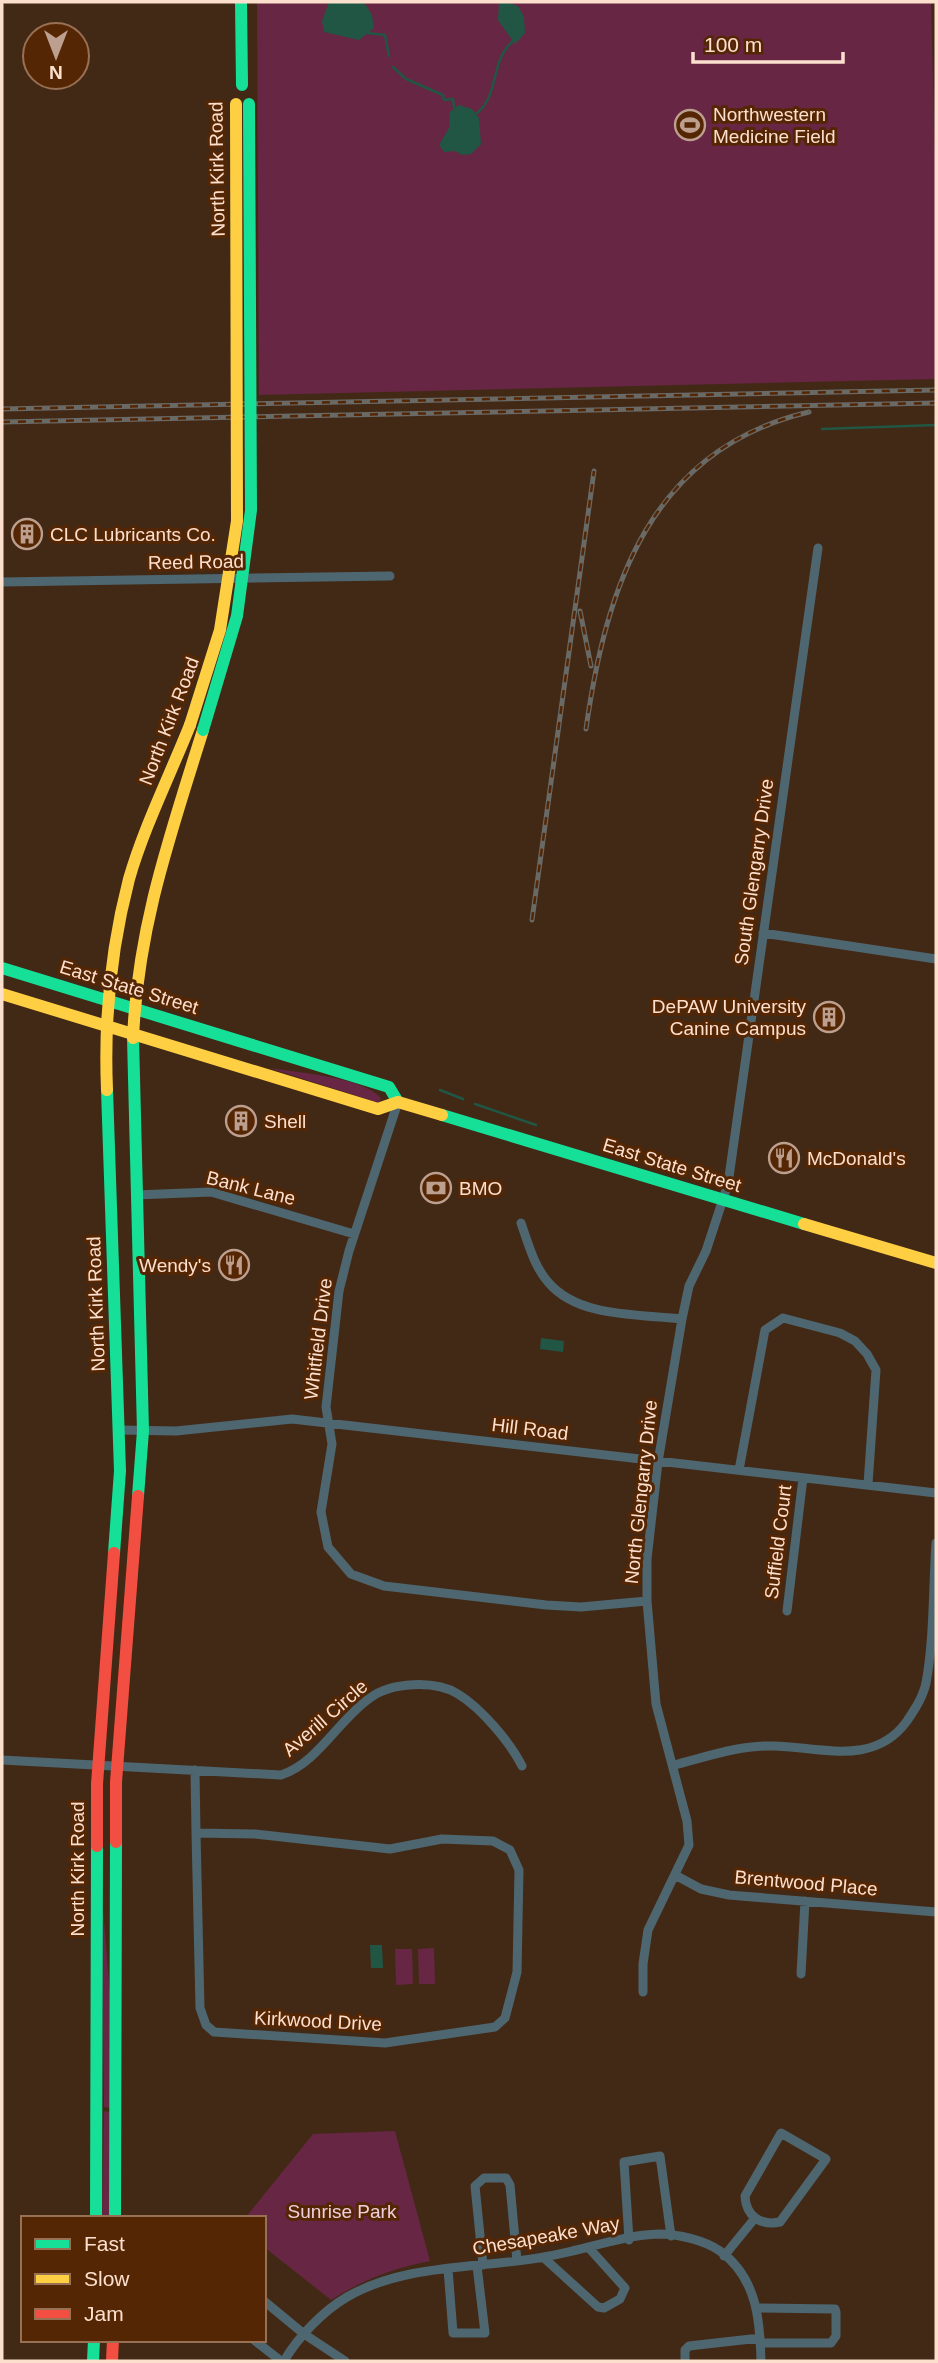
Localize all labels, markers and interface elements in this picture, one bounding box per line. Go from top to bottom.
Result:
north arrow [21,21,91,91]
scale bar [693,21,844,65]
text: 100 m [704,33,762,56]
text: N [49,62,63,83]
street label: North Kirk Road [205,101,229,237]
place label: Northwestern Medicine Field [713,104,836,147]
sports icon: Northwestern Medicine Field [673,108,707,142]
building icon: CLC Lubricants Co. [10,517,44,551]
place label: CLC Lubricants Co. [50,524,216,545]
street label: Reed Road [148,551,244,573]
street label: North Kirk Road [135,654,203,788]
street label: South Glengarry Drive [731,777,777,967]
street label: East State Street [57,956,201,1018]
place label: DePAW University Canine Campus [652,996,806,1039]
building icon: DePAW University Canine Campus [812,1000,846,1034]
building icon: Shell [224,1104,258,1138]
place label: Shell [264,1111,306,1132]
street label: East State Street [600,1134,744,1196]
restaurant icon: McDonald's [767,1141,801,1175]
place label: McDonald's [807,1148,906,1169]
street label: Bank Lane [204,1167,298,1209]
bank icon: BMO [419,1171,453,1205]
place label: BMO [459,1178,502,1199]
street label: North Kirk Road [83,1236,109,1372]
restaurant icon: Wendy's [217,1248,251,1282]
place label: Wendy's [139,1255,211,1276]
street label: Whitfield Drive [300,1277,336,1401]
street label: North Glengarry Drive [621,1399,661,1585]
street label: Hill Road [490,1414,570,1444]
street label: Suffield Court [761,1483,796,1600]
street label: Averill Circle [278,1676,372,1760]
street label: North Kirk Road [67,1801,88,1937]
street label: Brentwood Place [734,1866,878,1900]
street label: Kirkwood Drive [254,2007,382,2035]
park label: Sunrise Park [288,2201,397,2222]
street label: Chesapeake Way [471,2213,622,2259]
legend [21,2216,266,2342]
text: Fast [84,2232,125,2255]
text: Slow [84,2267,130,2290]
text: Jam [84,2302,124,2325]

